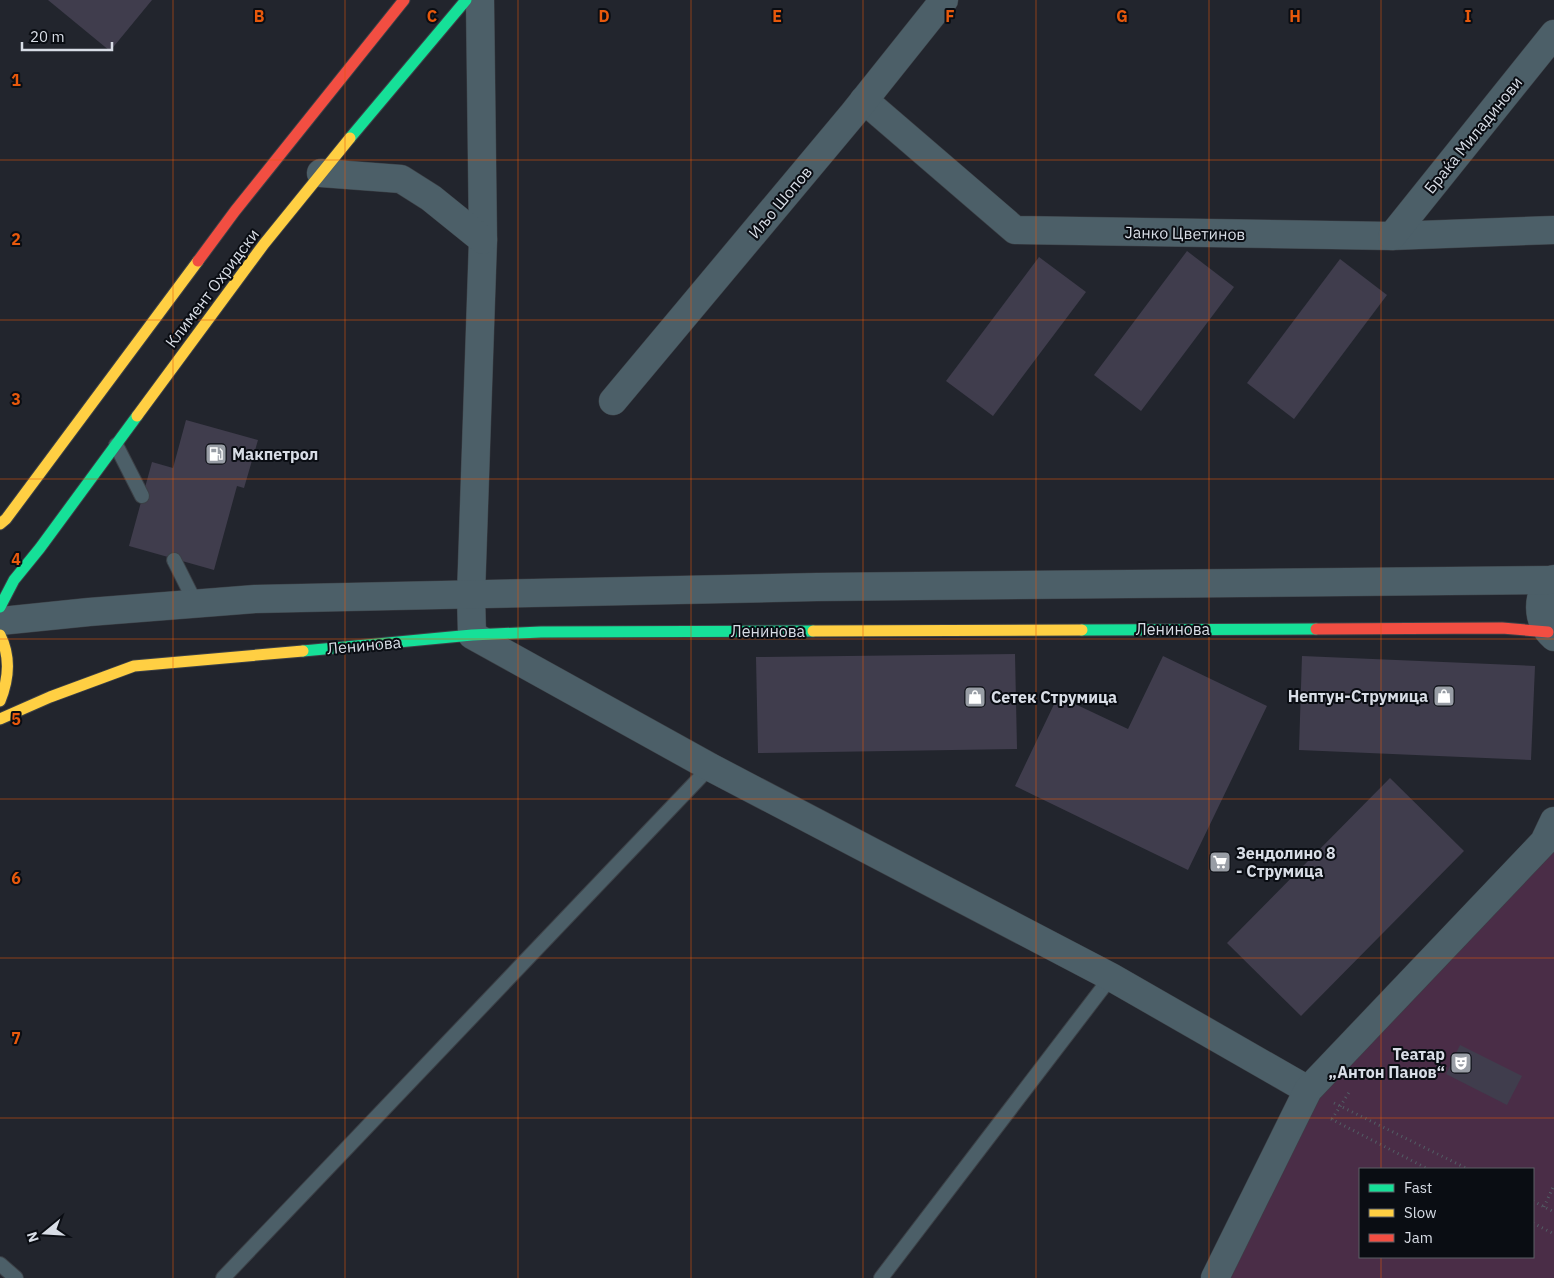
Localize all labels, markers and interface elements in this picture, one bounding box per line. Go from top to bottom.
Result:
text: B [254,6,265,26]
text: C [427,6,437,26]
text: D [598,6,610,26]
text: E [772,6,782,26]
text: F [945,6,955,26]
text: G [1116,6,1128,26]
text: H [1289,6,1301,26]
text: I [1465,6,1472,26]
scale bar [22,20,112,52]
text: 20 m [30,27,65,46]
text: 1 [11,70,21,90]
street label: Браќа Миладинови [1420,72,1526,198]
street label: Иљо Шопов [744,162,816,242]
street label: Јанко Цветинов [1124,222,1246,244]
street label: Климент Охридски [161,225,263,351]
text: 2 [11,229,21,249]
text: 3 [11,389,21,409]
fuel station icon: Макпетрол [204,442,228,466]
place label: Макпетрол [232,444,318,464]
text: 4 [11,549,21,569]
street label: Ленинова [1136,619,1211,639]
street label: Ленинова [731,621,806,641]
street label: Ленинова [326,632,402,658]
shop icon: Нептун-Струмица [1432,684,1456,708]
shop icon: Сетек Струмица [963,685,987,709]
place label: Нептун-Струмица [1288,686,1428,706]
place label: Сетек Струмица [991,687,1117,707]
text: 5 [11,709,21,729]
place label: Зендолино 8 - Струмица [1236,843,1336,881]
supermarket icon: Зендолино 8 - Струмица [1208,850,1232,874]
text: 6 [11,868,21,888]
text: 7 [11,1028,21,1048]
place label: Театар „Антон Панов“ [1328,1044,1445,1082]
theatre icon: Театар „Антон Панов“ [1449,1051,1473,1075]
legend [1359,1168,1534,1258]
text: Fast [1404,1178,1432,1197]
text: Slow [1404,1203,1437,1222]
north arrow [20,1208,70,1258]
text: Jam [1404,1228,1433,1247]
text: N [23,1229,43,1245]

